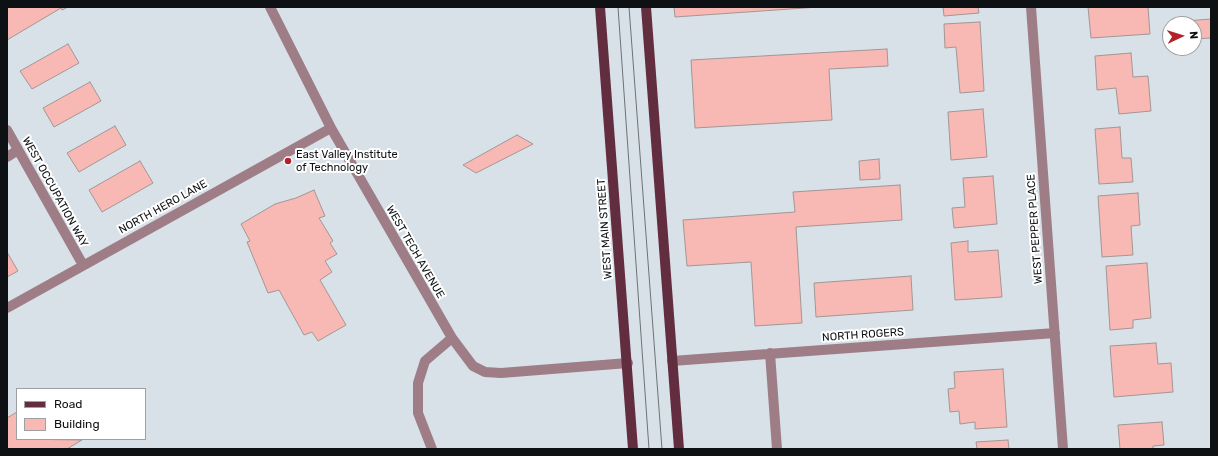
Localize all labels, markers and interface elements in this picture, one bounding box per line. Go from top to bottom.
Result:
north arrow [1162,16,1202,56]
text: N [1187,31,1200,40]
street label: WEST OCCUPATION WAY [19,135,91,249]
place label: East Valley Institute of Technology [296,148,398,174]
marker: East Valley Institute of Technology [283,156,293,166]
street label: WEST PEPPER PLACE [1025,174,1045,284]
street label: NORTH HERO LANE [117,177,209,237]
street label: WEST MAIN STREET [595,178,615,280]
street label: WEST TECH AVENUE [383,203,447,301]
street label: NORTH ROGERS [822,326,904,344]
legend [16,388,146,440]
text: Road [54,397,82,411]
text: Building [54,417,100,431]

